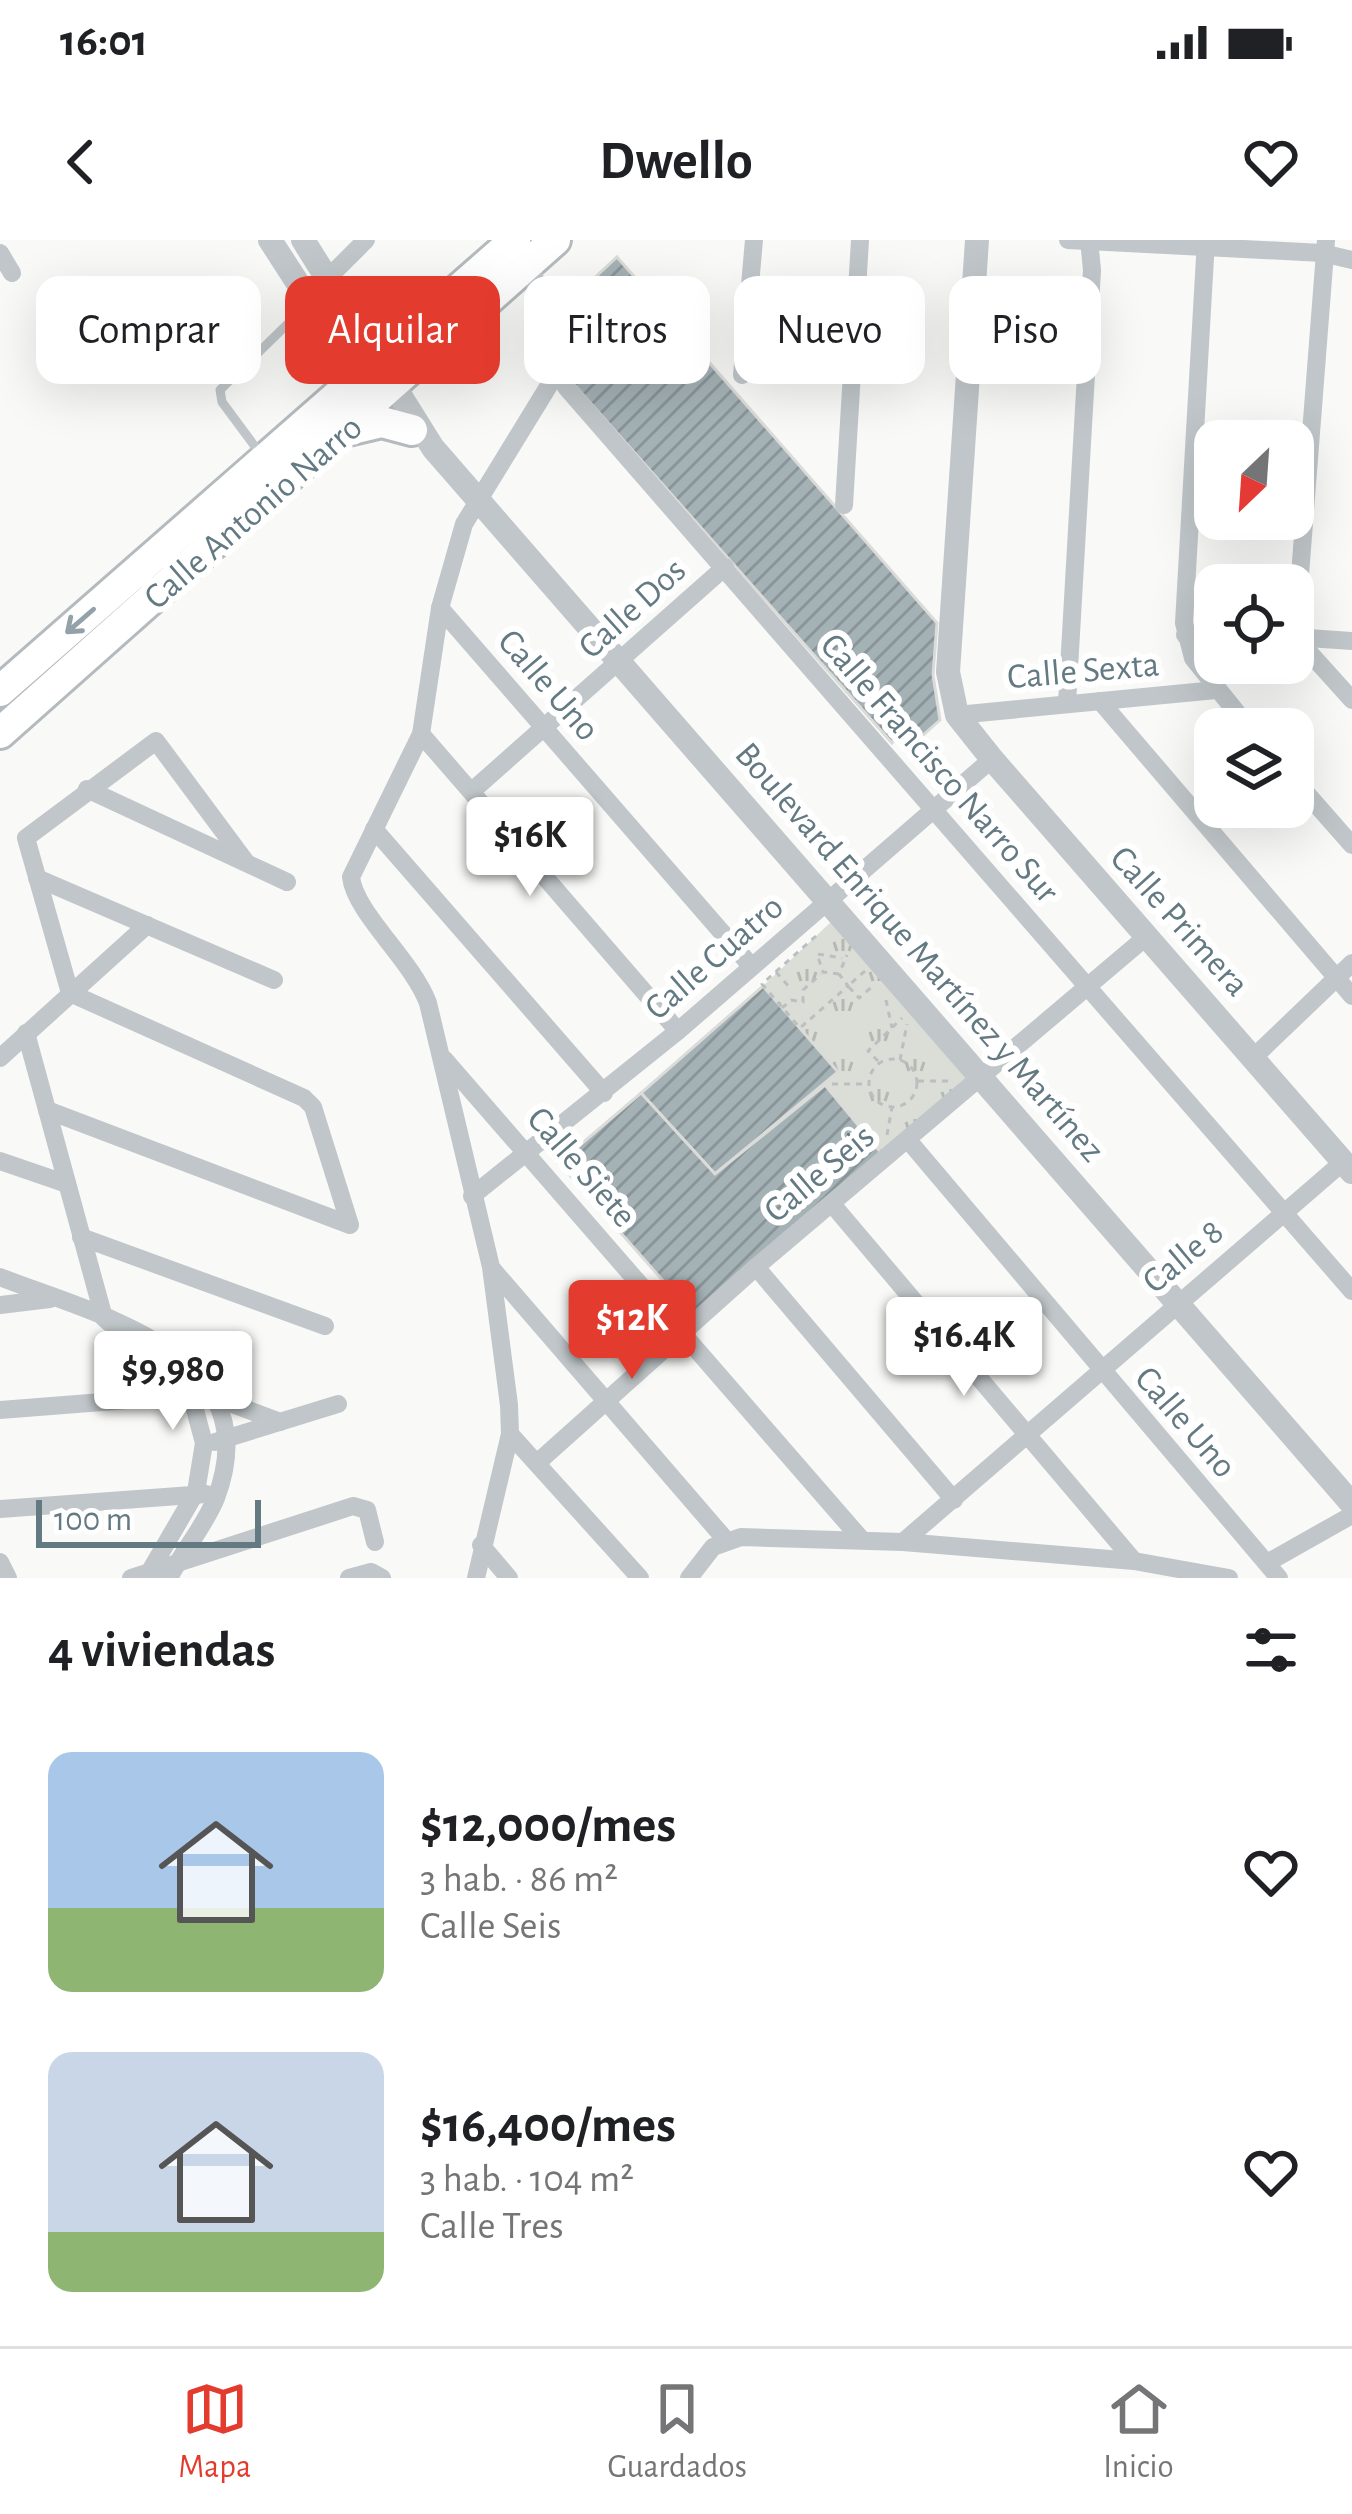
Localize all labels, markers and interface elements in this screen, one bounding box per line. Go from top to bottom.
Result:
text: 16:01 [60,19,148,64]
icon: back [48,129,114,195]
icon: heart [1238,129,1304,195]
text: Dwello [599,135,753,189]
chip: Comprar [36,276,261,384]
chip: Alquilar [285,276,500,384]
chip: Filtros [524,276,710,384]
chip: Nuevo [734,276,925,384]
chip: Piso [949,276,1101,384]
street label: Calle Antonio Narro [138,409,369,616]
north arrow [1194,420,1314,540]
map controls [1194,420,1314,828]
street label: Calle Dos [572,552,693,665]
button: locate [1194,564,1314,684]
one-way arrow [65,607,96,635]
street label: Calle Uno [491,623,606,748]
street label: Calle Francisco Narro Sur [813,627,1066,910]
street label: Calle Sexta [1006,646,1161,696]
button: layers [1194,708,1314,828]
street label: Boulevard Enrique Martínez y Martínez [728,736,1111,1169]
pin: $16K [459,797,601,899]
text: $16K [493,816,567,855]
street label: Calle Primera [1103,840,1256,1003]
street label: Calle Cuatro [638,888,790,1027]
street label: Calle Siete [520,1101,643,1234]
street label: Calle Seis [758,1118,881,1229]
street label: Calle 8 [1136,1213,1230,1300]
pin: $12K [561,1280,703,1382]
pin: $16.4K [866,1297,1062,1399]
text: $12K [596,1299,668,1338]
text: $16.4K [913,1316,1015,1355]
pin: $9,980 [75,1331,271,1433]
text: $9,980 [121,1350,225,1389]
street label: Calle Uno [1128,1360,1243,1485]
scale bar [36,1494,261,1547]
text: 100 m [54,1504,132,1537]
icon: filters [1238,1617,1304,1683]
text: 4 viviendas [48,1625,275,1676]
icon: home [144,1800,288,1944]
text: $12,000/mes [420,1800,676,1851]
icon: heart [1238,1839,1304,1905]
text: 3 hab. · 86 m² [420,1860,618,1899]
text: Calle Seis [420,1907,561,1946]
icon: home [144,2100,288,2244]
text: $16,400/mes [420,2100,676,2151]
icon: heart [1238,2139,1304,2205]
text: 3 hab. · 104 m² [420,2160,634,2199]
text: Calle Tres [420,2207,564,2246]
tab: Mapa [178,2376,251,2488]
tab: Guardados [608,2376,747,2488]
tab: Inicio [1103,2376,1174,2488]

